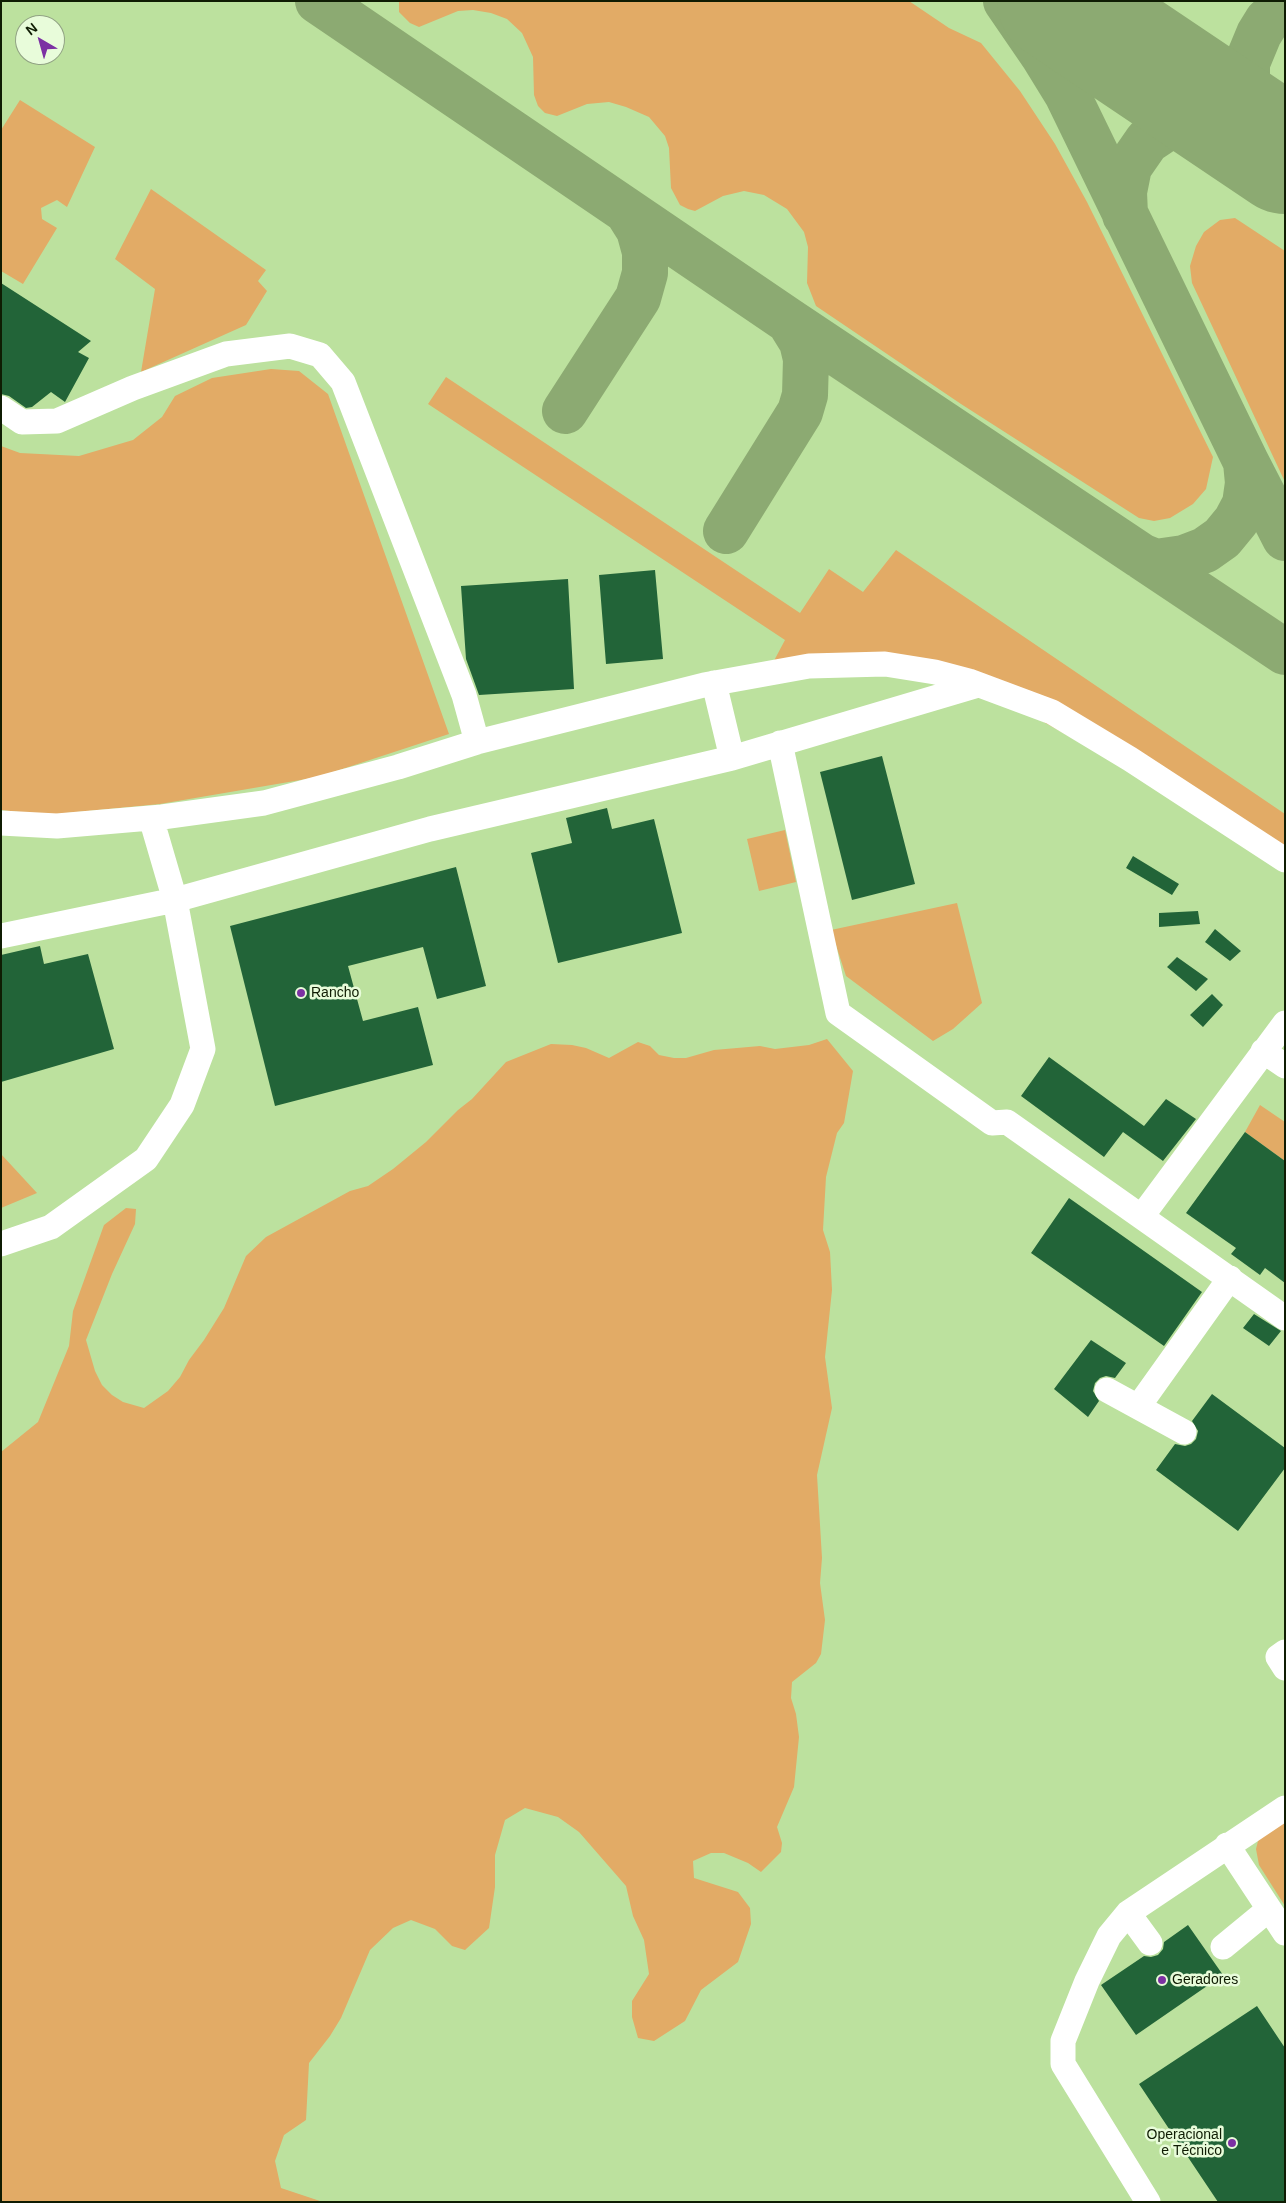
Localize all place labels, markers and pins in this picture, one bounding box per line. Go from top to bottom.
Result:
place label: Rancho [311,985,359,1001]
marker: Rancho [295,987,307,999]
place label: Geradores [1172,1972,1238,1988]
marker: Geradores [1156,1974,1168,1986]
place label: Operacional e Técnico [1147,2127,1222,2160]
marker: Operacional e Técnico [1226,2137,1238,2149]

